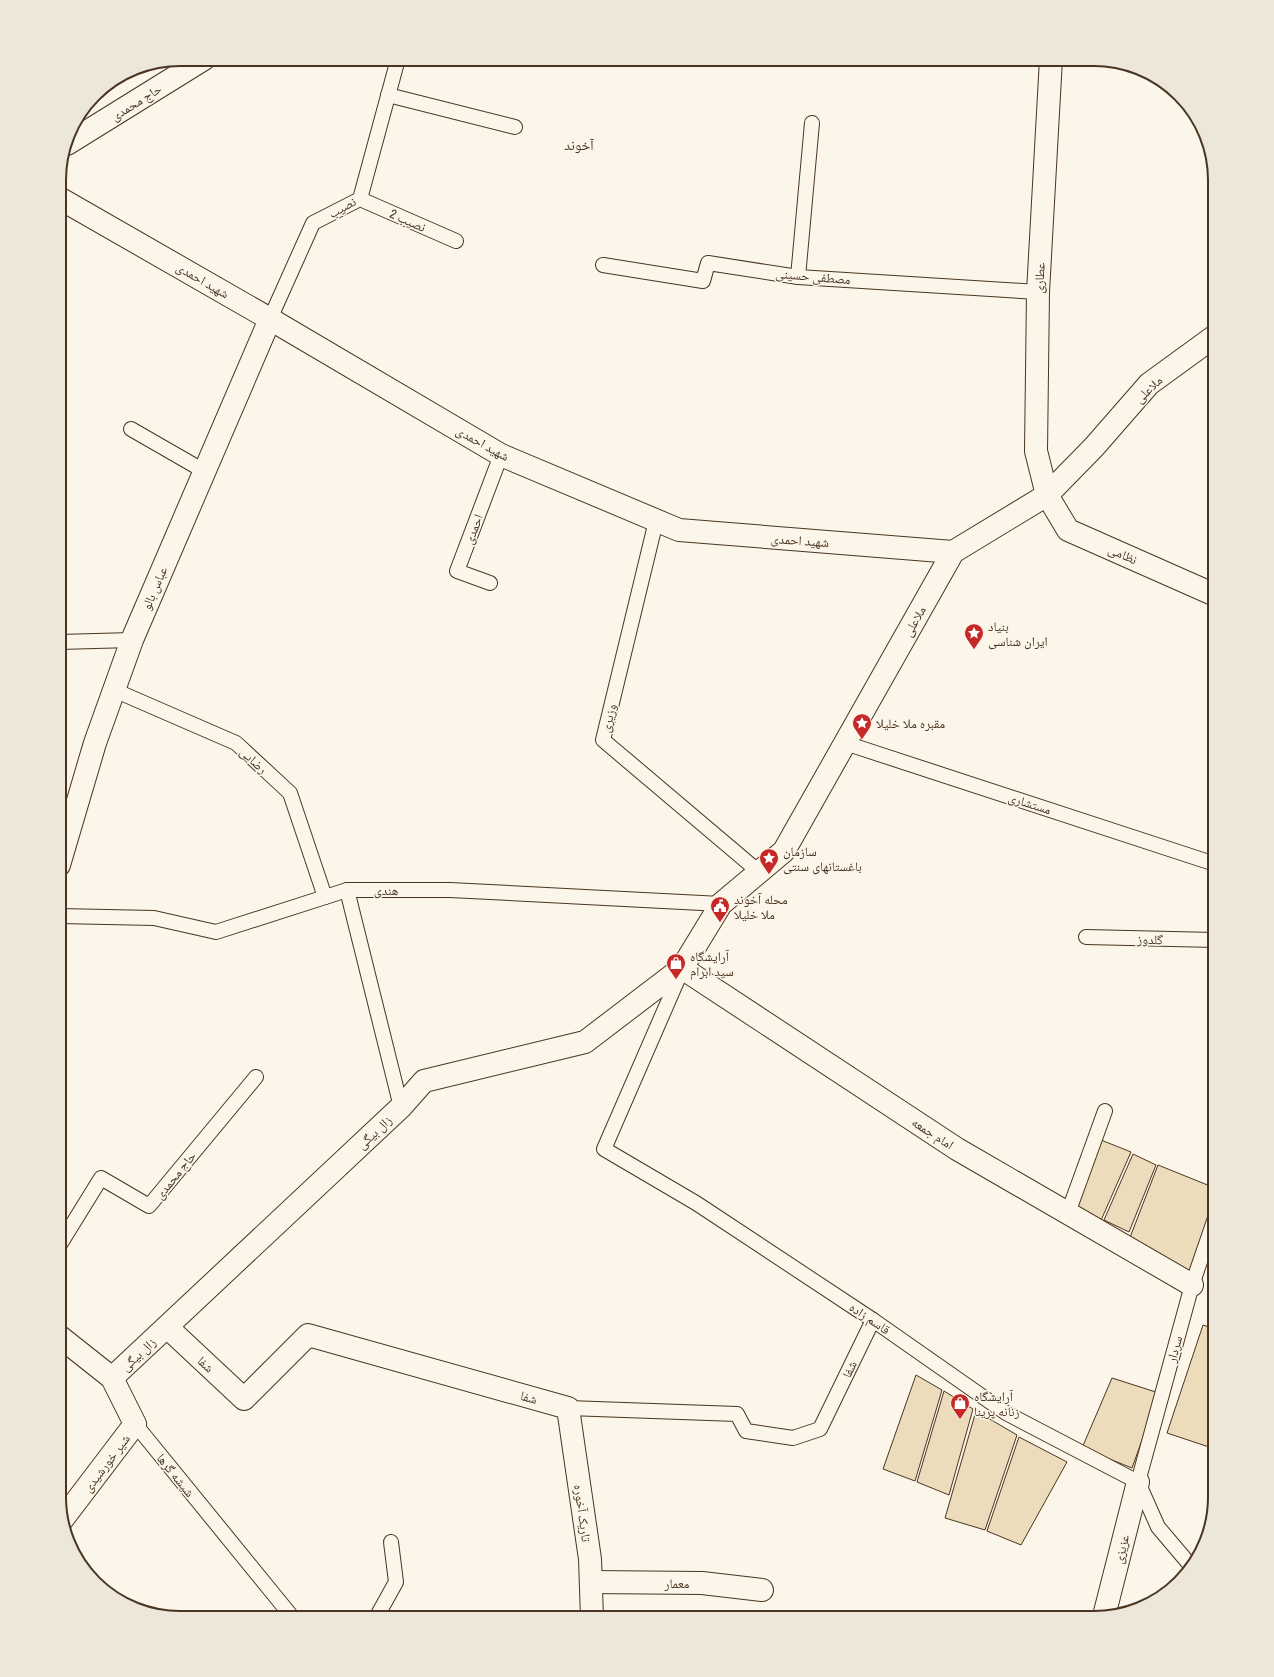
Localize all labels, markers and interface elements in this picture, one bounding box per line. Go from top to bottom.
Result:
street label: حاج محمدی [108,80,165,126]
district label: آخوند [564,136,594,154]
street label: نصیب [325,193,359,222]
street label: نصیب 2 [387,205,429,236]
street label: شهید احمدی [173,259,232,302]
street label: عطاری [1030,262,1049,294]
street label: مصطفی حسینی [775,265,851,288]
street label: ملاعلی [1131,372,1166,407]
street label: شهید احمدی [453,422,512,465]
street label: احمدی [460,512,487,547]
street label: شهید احمدی [770,530,830,551]
street label: نظامی [1106,541,1140,568]
street label: عباس بالو [138,564,171,612]
street label: ملاعلی [899,603,930,640]
place label: بنیاد ایران شناسی [988,618,1048,650]
place icon: بنیاد ایران شناسی [963,622,985,650]
street label: وزیری [597,702,620,734]
place icon: مقبره ملا خلیلا [851,712,873,740]
place label: مقبره ملا خلیلا [876,715,945,732]
street label: رضایی [236,743,271,777]
street label: مستشاری [1006,789,1054,818]
place label: سازمان باغستانهای سنتی [783,843,862,875]
place icon: سازمان باغستانهای سنتی [758,847,780,875]
street label: هندی [374,882,398,899]
place label: محله آخوند ملا خلیلا [734,891,788,923]
public building icon: محله آخوند ملا خلیلا [709,895,731,923]
street label: گلدوز [1136,931,1164,948]
place label: آرایشگاه سید ابرام [690,948,734,980]
shop icon: آرایشگاه سید ابرام [665,952,687,980]
street label: زال بیگی [353,1112,395,1153]
street label: امام جمعه [909,1114,957,1153]
street label: حاج محمدی [151,1148,201,1203]
street label: قاسم زاده [846,1299,894,1338]
street label: زال بیگی [117,1334,159,1375]
street label: سردار [1162,1334,1186,1365]
street label: شفا [194,1352,218,1376]
street label: شفا [838,1358,861,1381]
street label: شفا [518,1387,539,1408]
place label: آرایشگاه زنانه پرینا [974,1388,1020,1420]
shop icon: آرایشگاه زنانه پرینا [949,1392,971,1420]
street label: شیر خورشیدی [79,1431,134,1496]
street label: شیشه گرها [153,1450,198,1501]
street label: تاریک آخوره [570,1483,595,1543]
street label: عزیزی [1110,1532,1133,1566]
street label: معمار [664,1575,690,1592]

